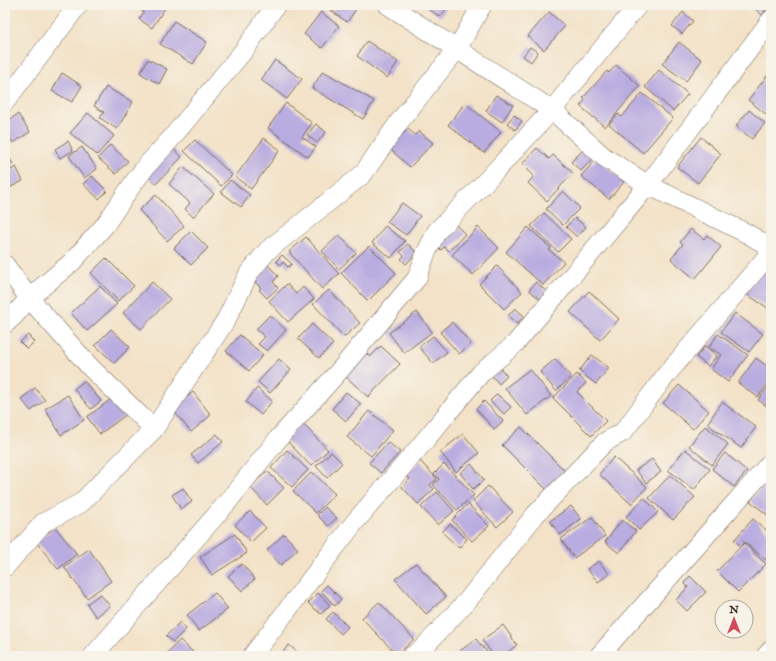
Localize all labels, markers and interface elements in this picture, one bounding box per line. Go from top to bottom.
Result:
north arrow [714,599,754,639]
text: N [728,603,739,617]

